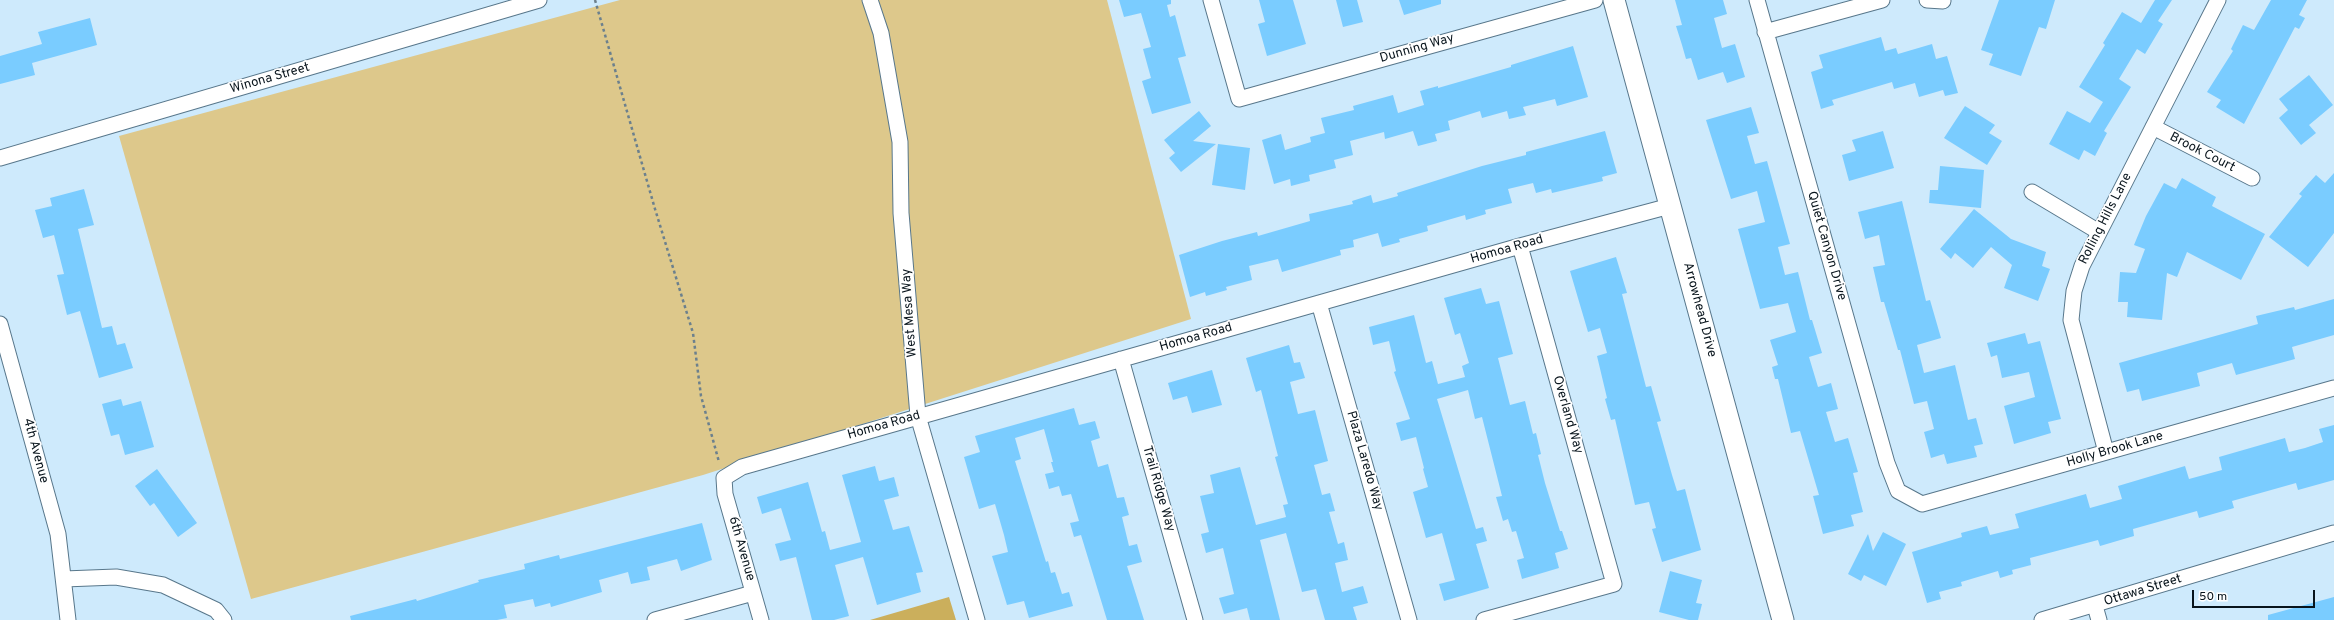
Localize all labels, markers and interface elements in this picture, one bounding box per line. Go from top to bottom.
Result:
street label: Dunning Way [1378,31,1456,67]
street label: Winona Street [228,60,312,98]
street label: Brook Court [2167,130,2237,176]
street label: Rolling Hills Lane [2076,171,2136,267]
street label: Quiet Canyon Drive [1803,190,1849,302]
street label: Homoa Road [1469,232,1545,268]
street label: Arrowhead Drive [1679,261,1719,359]
street label: West Mesa Way [899,268,921,358]
street label: Homoa Road [1158,320,1234,356]
street label: Overland Way [1548,374,1586,456]
street label: Homoa Road [846,408,922,444]
street label: Plaza Laredo Way [1342,409,1386,513]
street label: 4th Avenue [19,417,51,485]
street label: Holly Brook Lane [2065,429,2165,471]
street label: Trail Ridge Way [1138,444,1178,534]
street label: 6th Avenue [724,515,758,583]
street label: Ottawa Street [2102,572,2184,610]
scale bar [2194,582,2317,608]
text: 50 m [2199,589,2227,605]

